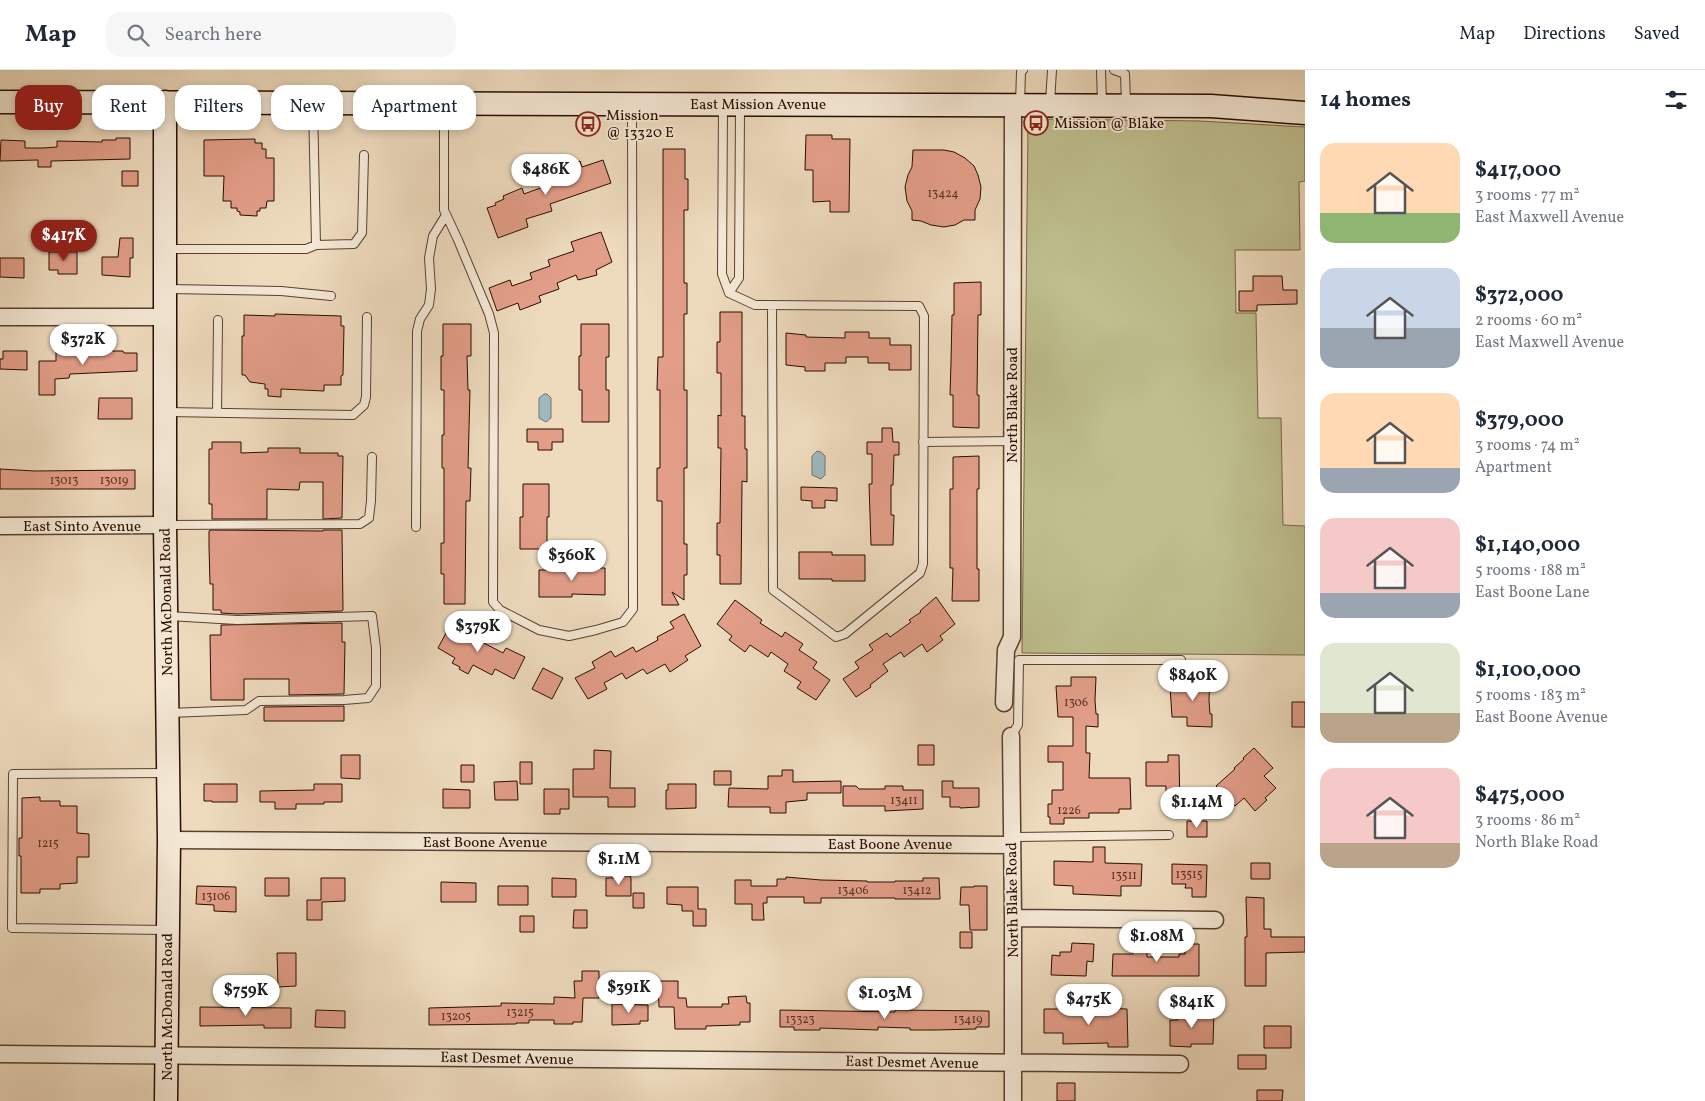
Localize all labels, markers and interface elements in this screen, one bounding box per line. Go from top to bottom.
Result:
search box [106,12,456,57]
text: Map [25,18,76,52]
icon: search [124,21,152,49]
text: Search here [164,22,262,48]
text: Map [1459,22,1495,47]
text: Directions [1523,22,1606,47]
text: Saved [1634,22,1680,47]
chip: Buy [15,85,82,130]
chip: Rent [92,85,165,130]
chip: Filters [175,85,261,130]
chip: New [271,85,343,130]
chip: Apartment [353,85,476,130]
text: 14 homes [1320,86,1411,115]
icon: filters [1662,86,1690,114]
street label: East Mission Avenue [690,95,826,116]
place label: Mission @ 13320 E [606,106,674,144]
bus stop icon: Mission @ Blake [1023,110,1049,136]
bus stop icon: Mission @ 13320 E [575,111,601,137]
place label: Mission @ Blake [1054,114,1164,135]
pin: $486K [511,154,581,196]
text: $417,000 [1475,156,1561,185]
text: $486K [522,159,570,181]
icon: home [1360,163,1420,223]
text: 3 rooms · 77 m² [1475,185,1579,207]
house number: 13424 [927,186,959,202]
text: East Maxwell Avenue [1475,207,1624,229]
pin: $417K [29,220,99,262]
text: $417K [42,225,86,247]
text: $372,000 [1475,281,1563,310]
icon: home [1360,288,1420,348]
text: 2 rooms · 60 m² [1475,310,1582,332]
pin: $372K [48,324,118,366]
text: $372K [61,329,105,351]
text: East Maxwell Avenue [1475,332,1624,354]
street label: North Blake Road [1003,347,1024,463]
text: $379,000 [1475,406,1564,435]
icon: home [1360,413,1420,473]
text: 3 rooms · 74 m² [1475,435,1580,457]
text: Apartment [1475,457,1552,479]
house number: 13013 [50,473,78,489]
house number: 13019 [100,473,128,489]
street label: East Sinto Avenue [23,517,141,538]
street label: North McDonald Road [156,528,179,676]
text: $1,140,000 [1475,531,1580,560]
icon: home [1360,538,1420,598]
pin: $360K [537,540,607,582]
text: $360K [548,545,596,567]
text: 5 rooms · 188 m² [1475,560,1586,582]
text: East Boone Lane [1475,582,1590,604]
pin: $379K [443,610,513,653]
text: $379K [456,616,500,638]
text: $1,100,000 [1475,656,1581,685]
pin: $840K [1158,660,1228,702]
icon: home [1360,663,1420,723]
text: $840K [1169,665,1217,687]
text: 5 rooms · 183 m² [1475,685,1586,707]
house number: 1306 [1064,695,1088,711]
text: East Boone Avenue [1475,707,1608,729]
text: $475,000 [1475,781,1565,810]
pin: $1.14M [1156,786,1238,829]
icon: home [1360,788,1420,848]
text: $1.14M [1171,792,1223,814]
house number: 13411 [890,793,918,809]
house number: 1226 [1057,803,1081,819]
text: 3 rooms · 86 m² [1475,810,1580,832]
text: North Blake Road [1475,832,1599,854]
street label: East Boone Avenue [423,833,547,854]
street label: East Boone Avenue [828,835,952,856]
house number: 1215 [37,836,59,852]
street label: North Blake Road [1002,842,1025,958]
pin: $1.1M [584,844,654,886]
text: $1.1M [598,849,640,871]
house number: 13515 [1175,867,1203,883]
house number: 13511 [1111,868,1137,884]
house number: 13406 [837,883,869,899]
house number: 13412 [902,883,932,899]
house number: 13106 [202,889,230,905]
pin: $1.08M [1116,920,1198,963]
text: $1.08M [1130,926,1184,948]
street label: North McDonald Road [158,933,179,1081]
pin: $391K [594,972,664,1014]
pin: $759K [211,974,281,1017]
text: $391K [607,977,651,999]
pin: $1.03M [844,978,926,1020]
text: $759K [224,980,268,1002]
text: $1.03M [858,983,912,1005]
pin: $475K [1054,984,1124,1026]
pin: $841K [1157,986,1227,1029]
text: $475K [1066,989,1112,1011]
text: $841K [1170,992,1214,1014]
house number: 13215 [506,1005,534,1021]
house number: 13205 [441,1009,471,1025]
house number: 13323 [785,1012,815,1028]
house number: 13419 [954,1012,982,1028]
street label: East Desmet Avenue [440,1048,574,1071]
street label: East Desmet Avenue [845,1052,979,1075]

